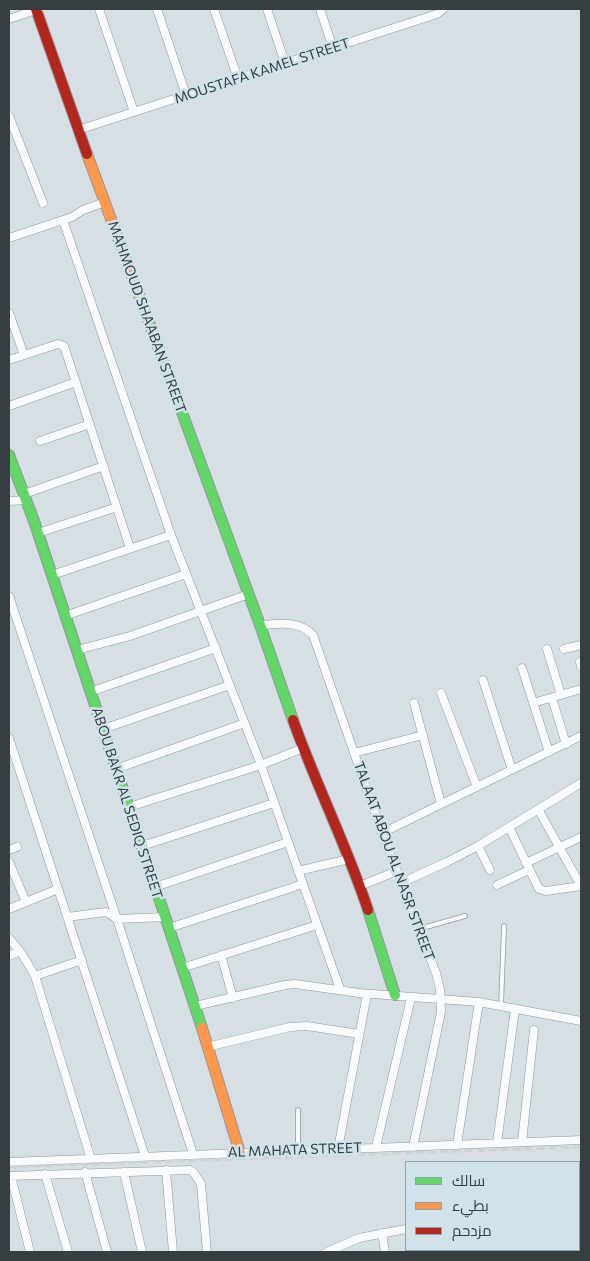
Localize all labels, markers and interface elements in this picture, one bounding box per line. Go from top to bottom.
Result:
street label: MOUSTAFA KAMEL STREET [172,35,352,107]
street label: MAHMOUD SHAABAN STREET [104,219,190,415]
street label: ABOU BAKR AL SEDIQ STREET [88,705,166,901]
street label: TALAAT ABOU AL NASR STREET [350,759,438,963]
street label: AL MAHATA STREET [228,1139,362,1161]
legend [405,1161,580,1251]
text: سالك [452,1171,485,1189]
text: بطيء [452,1196,489,1214]
text: مزدحم [452,1221,492,1239]

